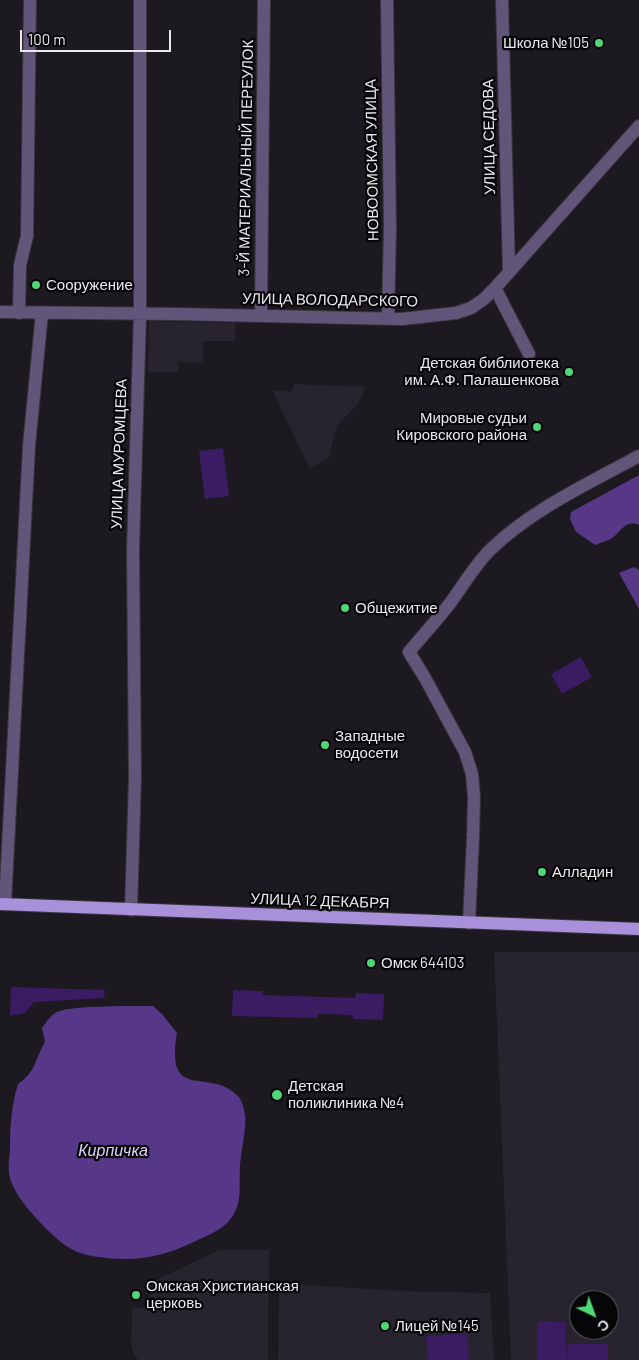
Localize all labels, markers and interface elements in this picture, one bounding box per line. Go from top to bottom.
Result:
scale bar [22,20,174,52]
text: 100 m [28,30,66,48]
place label: Школа №105 [503,34,589,52]
marker: Школа №105 [593,37,605,49]
street label: 3-Й МАТЕРИАЛЬНЫЙ ПЕРЕУЛОК [235,40,257,276]
street label: НОВООМСКАЯ УЛИЦА [362,79,382,241]
street label: УЛИЦА СЕДОВА [479,79,499,195]
place label: Сооружение [46,276,133,294]
marker: Сооружение [30,279,42,291]
street label: УЛИЦА ВОЛОДАРСКОГО [242,289,418,311]
place label: Детская библиотека им. А.Ф. Палашенкова [404,354,559,389]
marker: Детская библиотека им. А.Ф. Палашенкова [563,366,575,378]
street label: УЛИЦА МУРОМЦЕВА [107,379,131,529]
place label: Мировые судьи Кировского района [396,409,527,444]
marker: Мировые судьи Кировского района [531,421,543,433]
place label: Общежитие [355,599,438,617]
marker: Общежитие [339,602,351,614]
place label: Западные водосети [335,727,405,762]
marker: Западные водосети [319,739,331,751]
place label: Алладин [552,863,613,881]
marker: Алладин [536,866,548,878]
street label: УЛИЦА 12 ДЕКАБРЯ [250,890,390,912]
place label: Омск 644103 [381,954,464,972]
marker: Омск 644103 [365,957,377,969]
place label: Детская поликлиника №4 [288,1077,404,1112]
marker: Детская поликлиника №4 [270,1088,284,1102]
water label: Кирпичка [78,1141,148,1161]
place label: Омская Христианская церковь [146,1277,299,1312]
marker: Омская Христианская церковь [130,1289,142,1301]
north arrow [569,1290,619,1340]
text: С [594,1316,613,1335]
place label: Лицей №145 [395,1317,479,1335]
marker: Лицей №145 [379,1320,391,1332]

